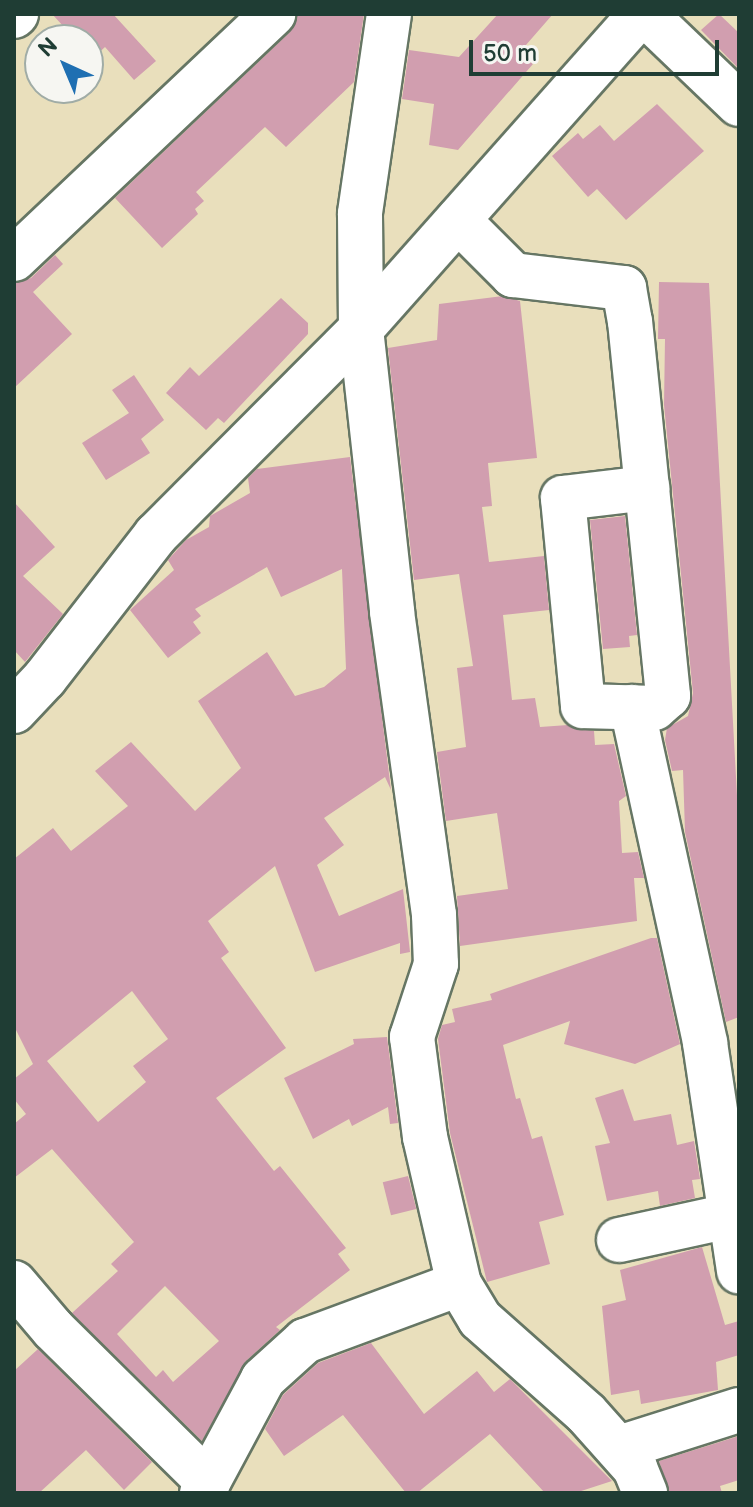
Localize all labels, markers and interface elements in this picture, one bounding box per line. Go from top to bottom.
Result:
north arrow [24,24,104,104]
scale bar [473,24,723,74]
text: N [33,32,64,63]
text: 50 m [483,39,537,68]

